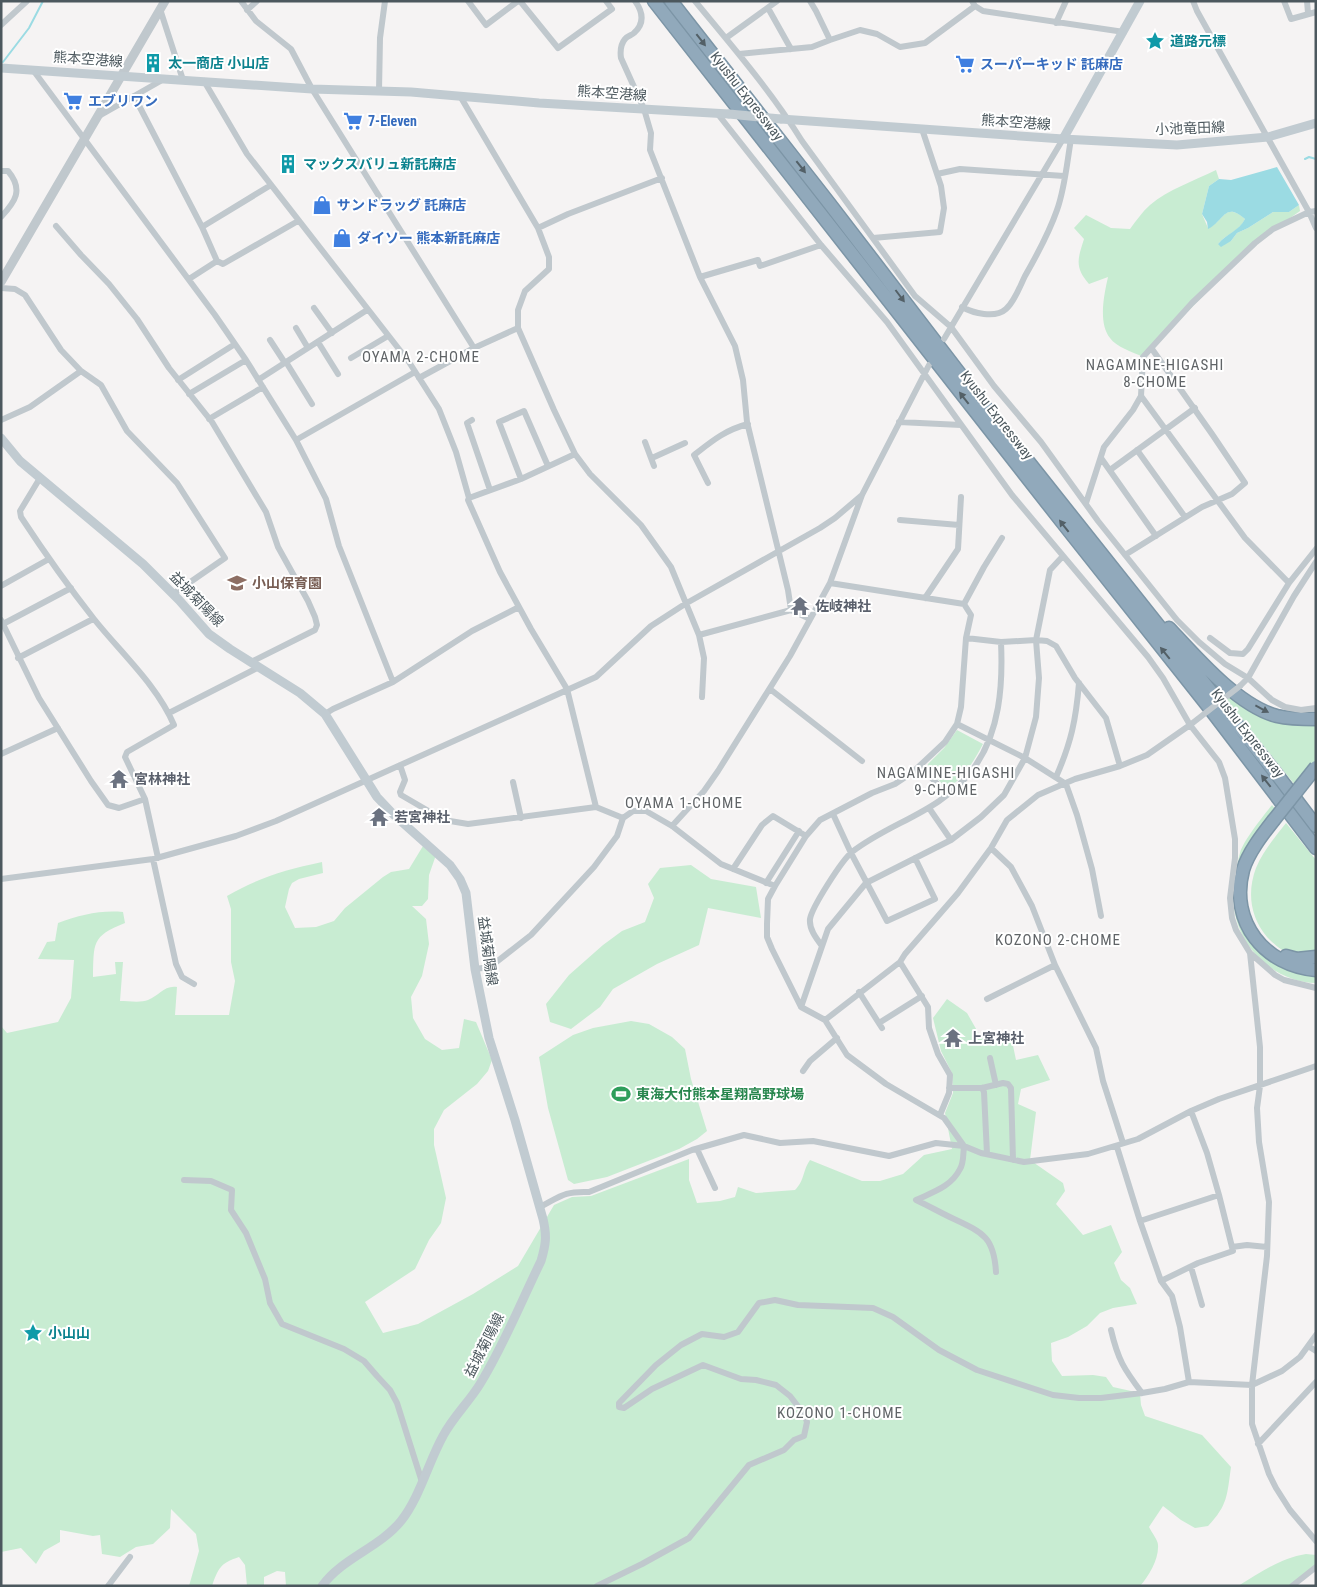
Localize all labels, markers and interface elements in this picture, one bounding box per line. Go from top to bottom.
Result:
place icon: 道路元標 [1144,30,1166,52]
one-way arrow [695,33,706,46]
place label: 道路元標 [1170,33,1226,49]
street label: Kyushu Expressway [707,48,787,144]
street label: 熊本空港線 [53,49,123,69]
building icon: 太一商店 小山店 [142,52,164,74]
supermarket icon: スーパーキッド 託麻店 [954,53,976,75]
place label: 太一商店 小山店 [168,55,269,71]
place label: スーパーキッド 託麻店 [980,56,1123,72]
street label: 熊本空港線 [577,83,647,103]
supermarket icon: エブリワン [62,90,84,112]
place label: エブリワン [88,93,158,109]
supermarket icon: 7-Eleven [342,110,364,132]
street label: 熊本空港線 [981,112,1051,132]
place label: 7-Eleven [368,113,417,129]
street label: 小池竜田線 [1155,119,1225,137]
building icon: マックスバリュ新託麻店 [277,153,299,175]
place label: マックスバリュ新託麻店 [303,156,457,172]
one-way arrow [796,160,807,173]
shop icon: サンドラッグ 託麻店 [311,194,333,216]
place label: サンドラッグ 託麻店 [337,197,466,213]
shop icon: ダイソー 熊本新託麻店 [331,227,353,249]
place label: ダイソー 熊本新託麻店 [357,230,500,246]
one-way arrow [895,289,906,302]
district label: OYAMA 2-CHOME [362,348,480,366]
district label: NAGAMINE-HIGASHI 8-CHOME [1086,356,1224,391]
street label: Kyushu Expressway [957,367,1037,463]
one-way arrow [959,392,970,405]
one-way arrow [1059,520,1070,533]
street label: 益城菊陽線 [167,568,227,630]
school or university icon: 小山保育園 [226,572,248,594]
place label: 小山保育園 [252,575,322,591]
temple icon: 佐岐神社 [789,595,811,617]
place label: 佐岐神社 [815,598,871,614]
one-way arrow [1160,647,1171,660]
street label: Kyushu Expressway [1208,685,1288,781]
one-way arrow [1255,705,1269,713]
district label: NAGAMINE-HIGASHI 9-CHOME [877,764,1015,799]
temple icon: 宮林神社 [108,768,130,790]
place label: 宮林神社 [134,771,190,787]
one-way arrow [1261,774,1271,788]
district label: OYAMA 1-CHOME [625,794,743,812]
temple icon: 若宮神社 [368,806,390,828]
place label: 若宮神社 [394,809,450,825]
street label: 益城菊陽線 [475,915,501,987]
district label: KOZONO 2-CHOME [995,931,1121,949]
temple icon: 上宮神社 [942,1027,964,1049]
place label: 上宮神社 [968,1030,1024,1046]
sports icon: 東海大付熊本星翔高野球場 [610,1083,632,1105]
place label: 東海大付熊本星翔高野球場 [636,1086,804,1102]
street label: 益城菊陽線 [461,1310,507,1380]
place icon: 小山山 [22,1322,44,1344]
place label: 小山山 [48,1325,90,1341]
district label: KOZONO 1-CHOME [777,1404,903,1422]

